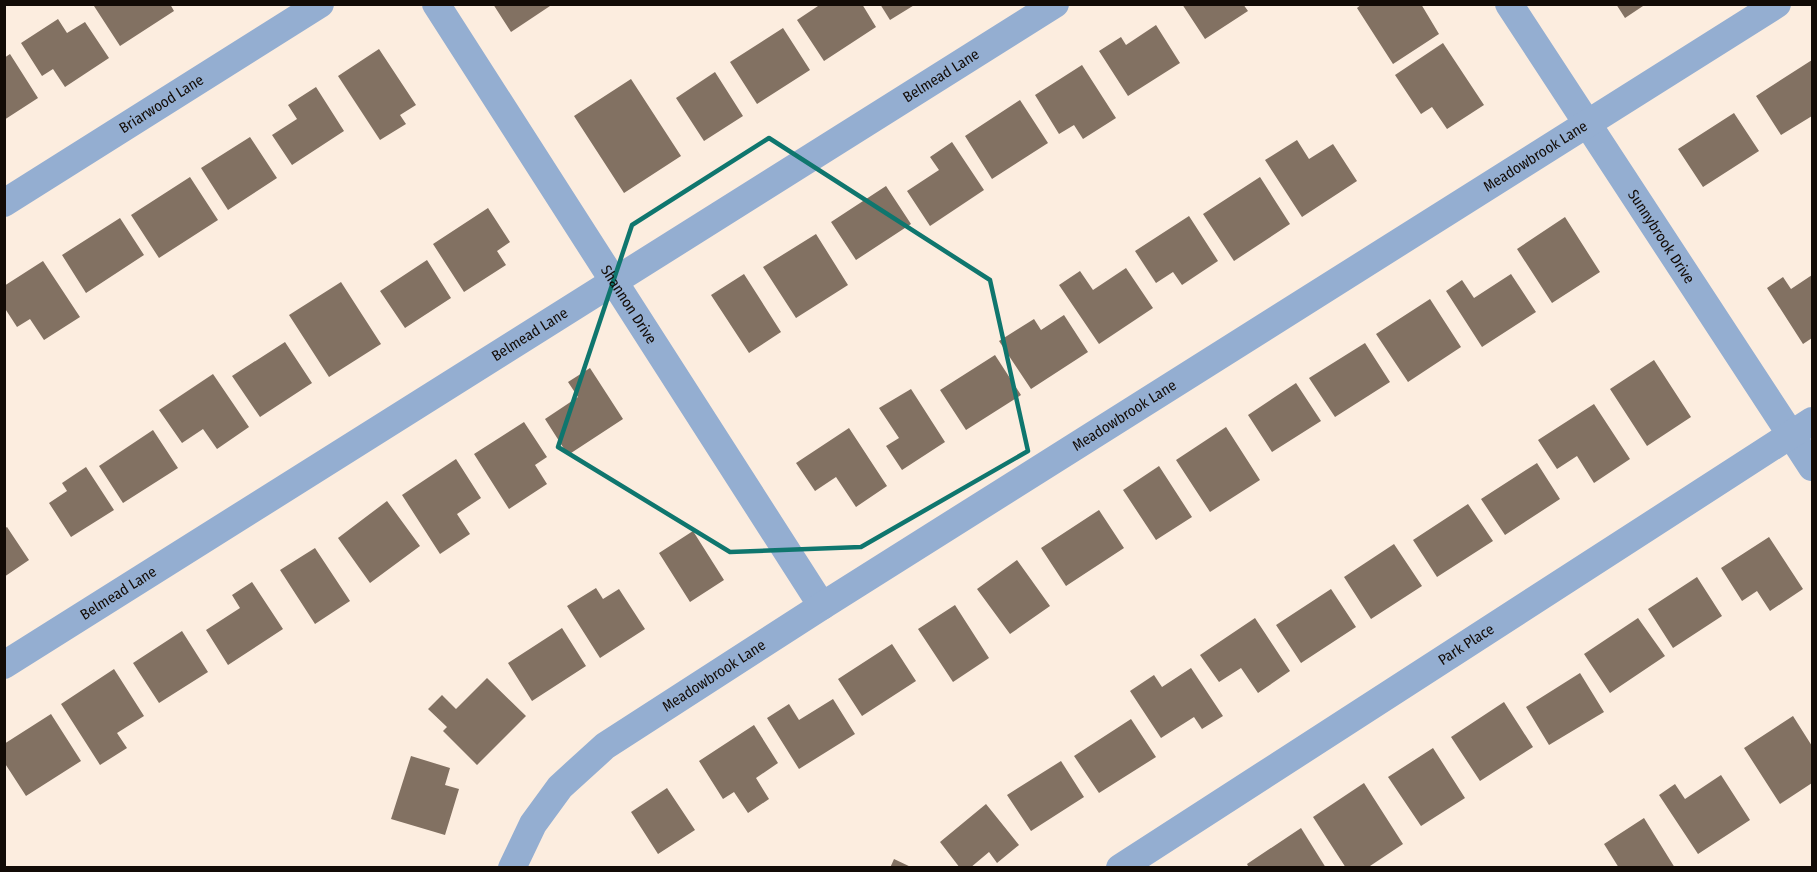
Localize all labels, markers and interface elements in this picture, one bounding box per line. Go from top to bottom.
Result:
street label: Belmead Lane [900,45,983,106]
street label: Briarwood Lane [116,71,207,137]
street label: Meadowbrook Lane [1480,117,1591,196]
street label: Sunnybrook Drive [1624,186,1699,287]
street label: Shannon Drive [597,262,660,347]
street label: Belmead Lane [488,304,571,365]
street label: Meadowbrook Lane [1069,376,1180,455]
street label: Belmead Lane [77,562,160,624]
street label: Park Place [1435,620,1497,669]
street label: Meadowbrook Lane [659,636,769,716]

